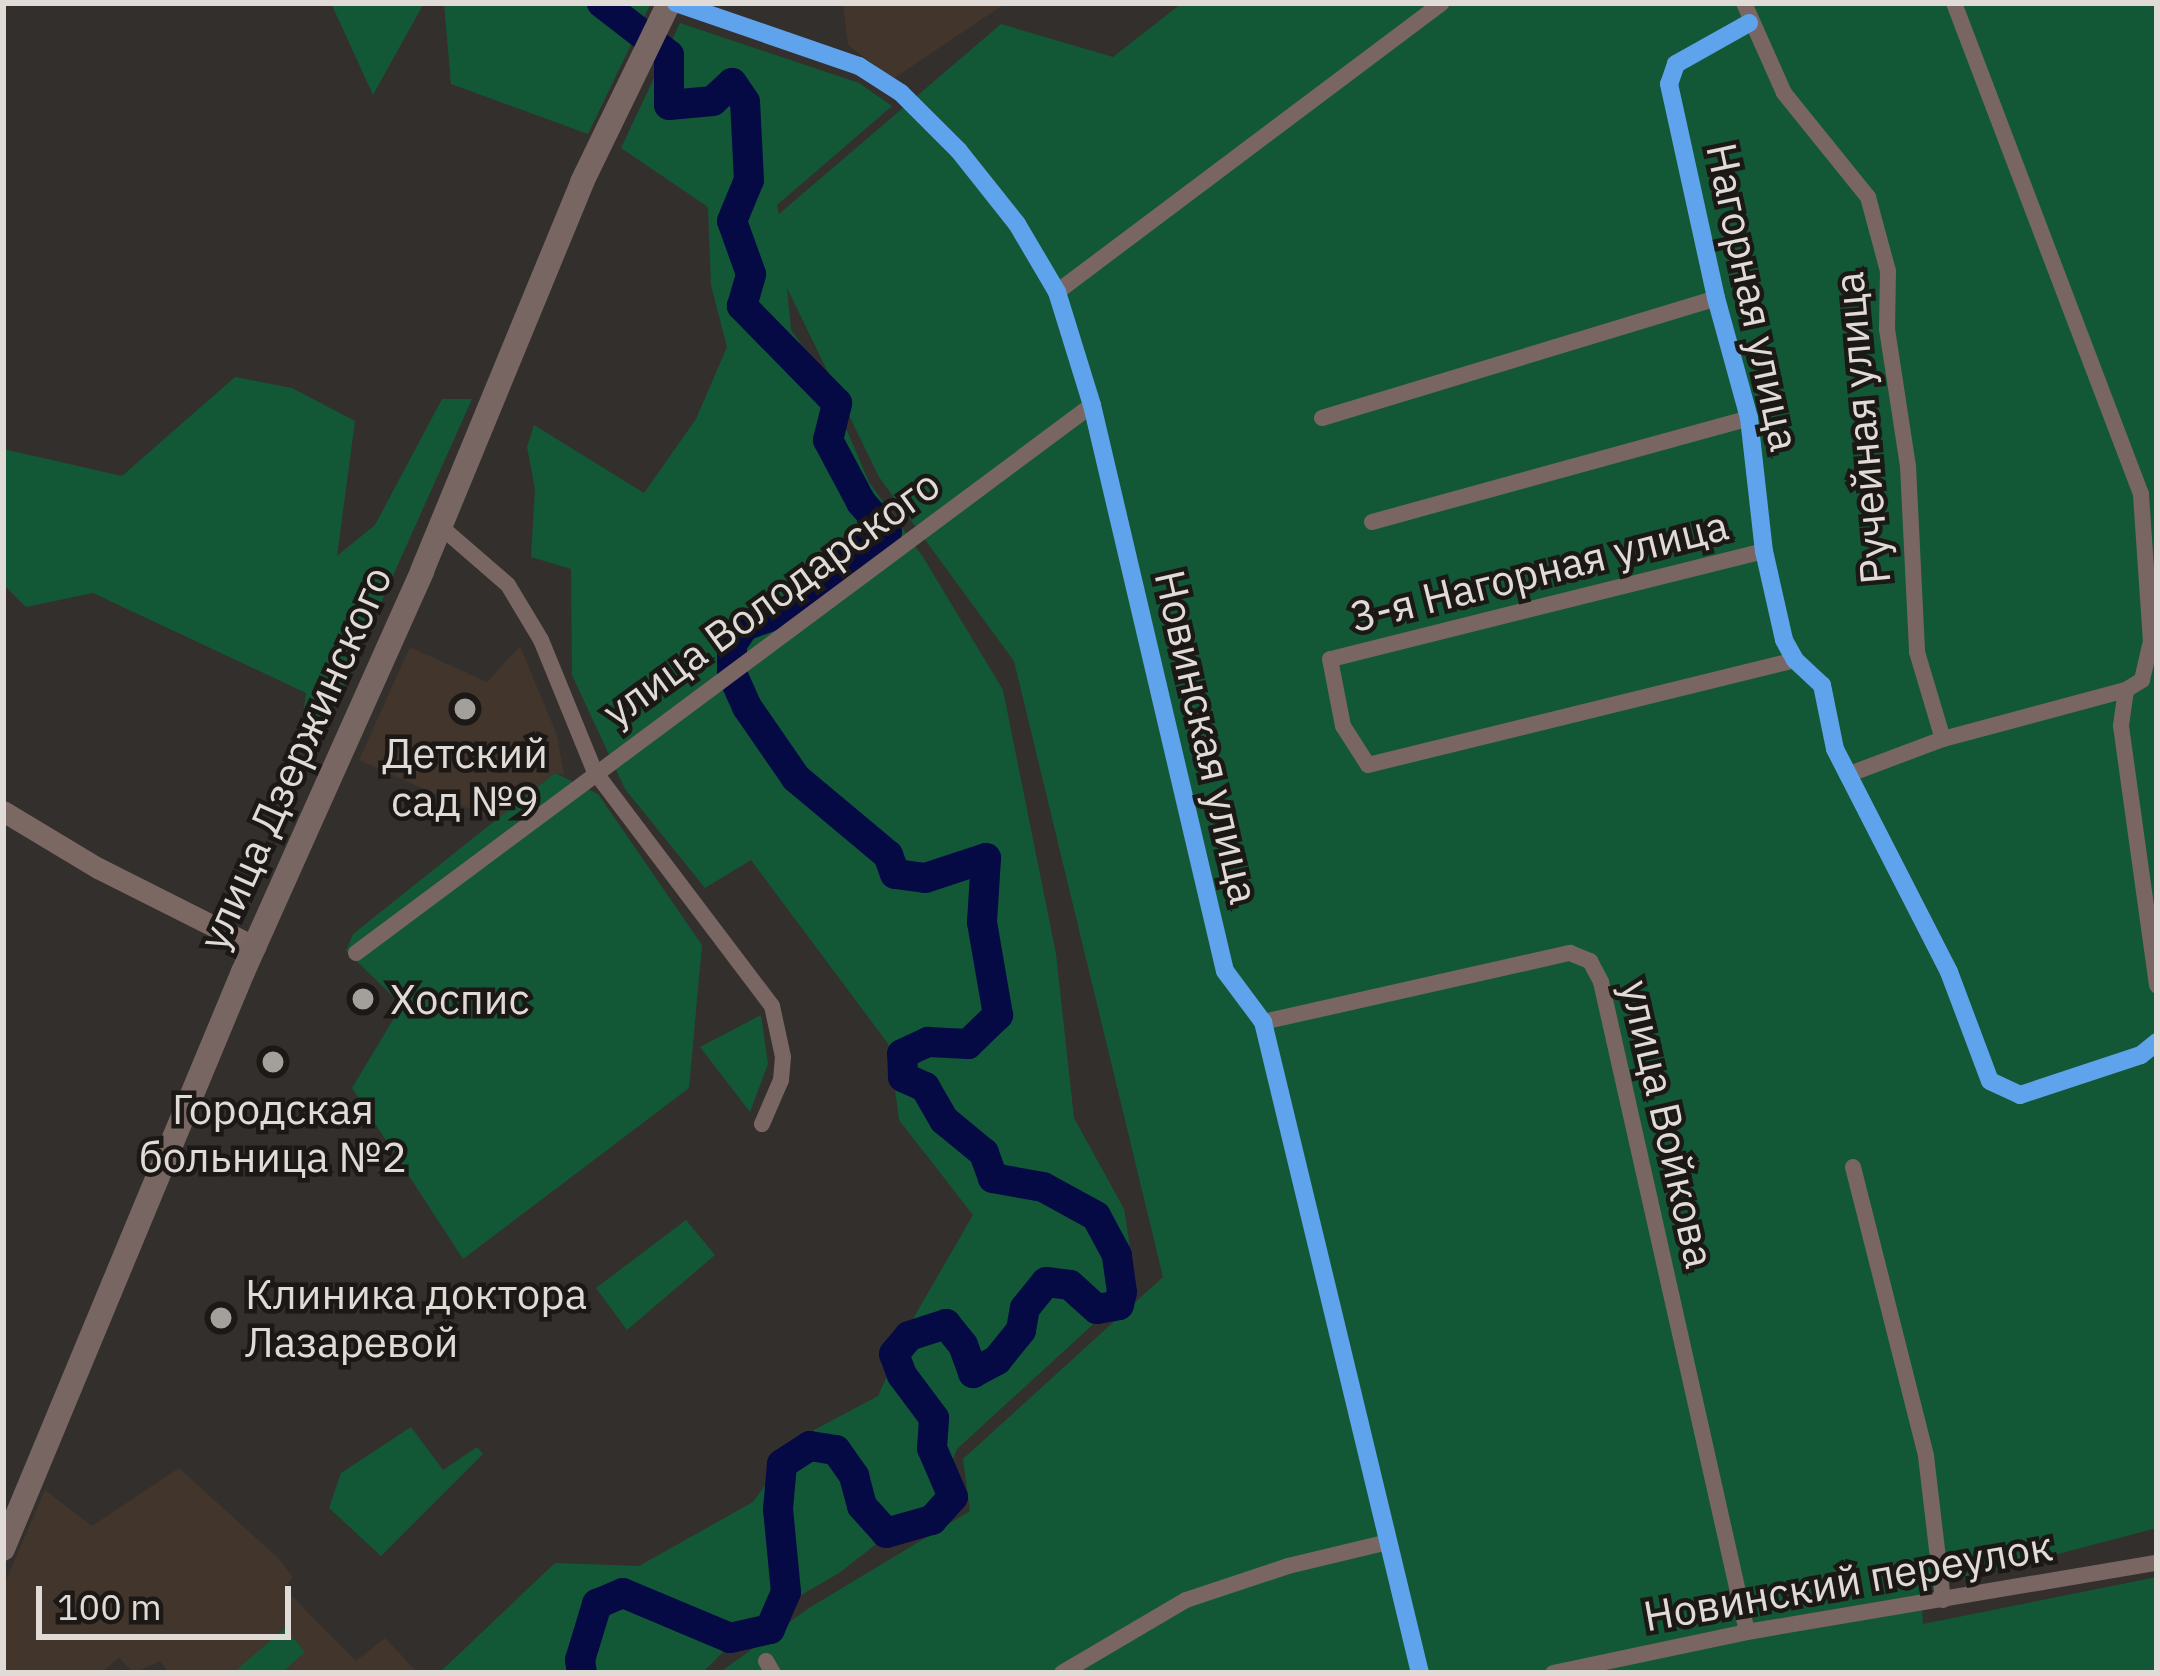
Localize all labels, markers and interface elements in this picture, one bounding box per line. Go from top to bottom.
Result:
street label: Нагорная улица [1696,139,1810,455]
street label: Ручейная улица [1823,270,1901,586]
street label: улица Володарского [593,459,949,737]
street label: 3-я Нагорная улица [1345,500,1733,642]
street label: улица Дзержинского [188,558,402,958]
street label: Новинская улица [1144,565,1270,909]
marker: Детский сад №9 [452,696,478,722]
place label: Детский сад №9 [382,728,548,826]
place label: Хоспис [390,974,530,1024]
street label: улица Войкова [1610,975,1726,1273]
marker: Хоспис [347,983,379,1015]
marker: Городская больница №2 [257,1046,289,1078]
place label: Городская больница №2 [139,1084,407,1182]
place label: Клиника доктора Лазаревой [245,1269,587,1368]
marker: Клиника доктора Лазаревой [208,1305,234,1331]
street label: Новинский переулок [1640,1520,2056,1642]
scale bar [42,1562,297,1636]
text: 100 m [57,1583,162,1630]

